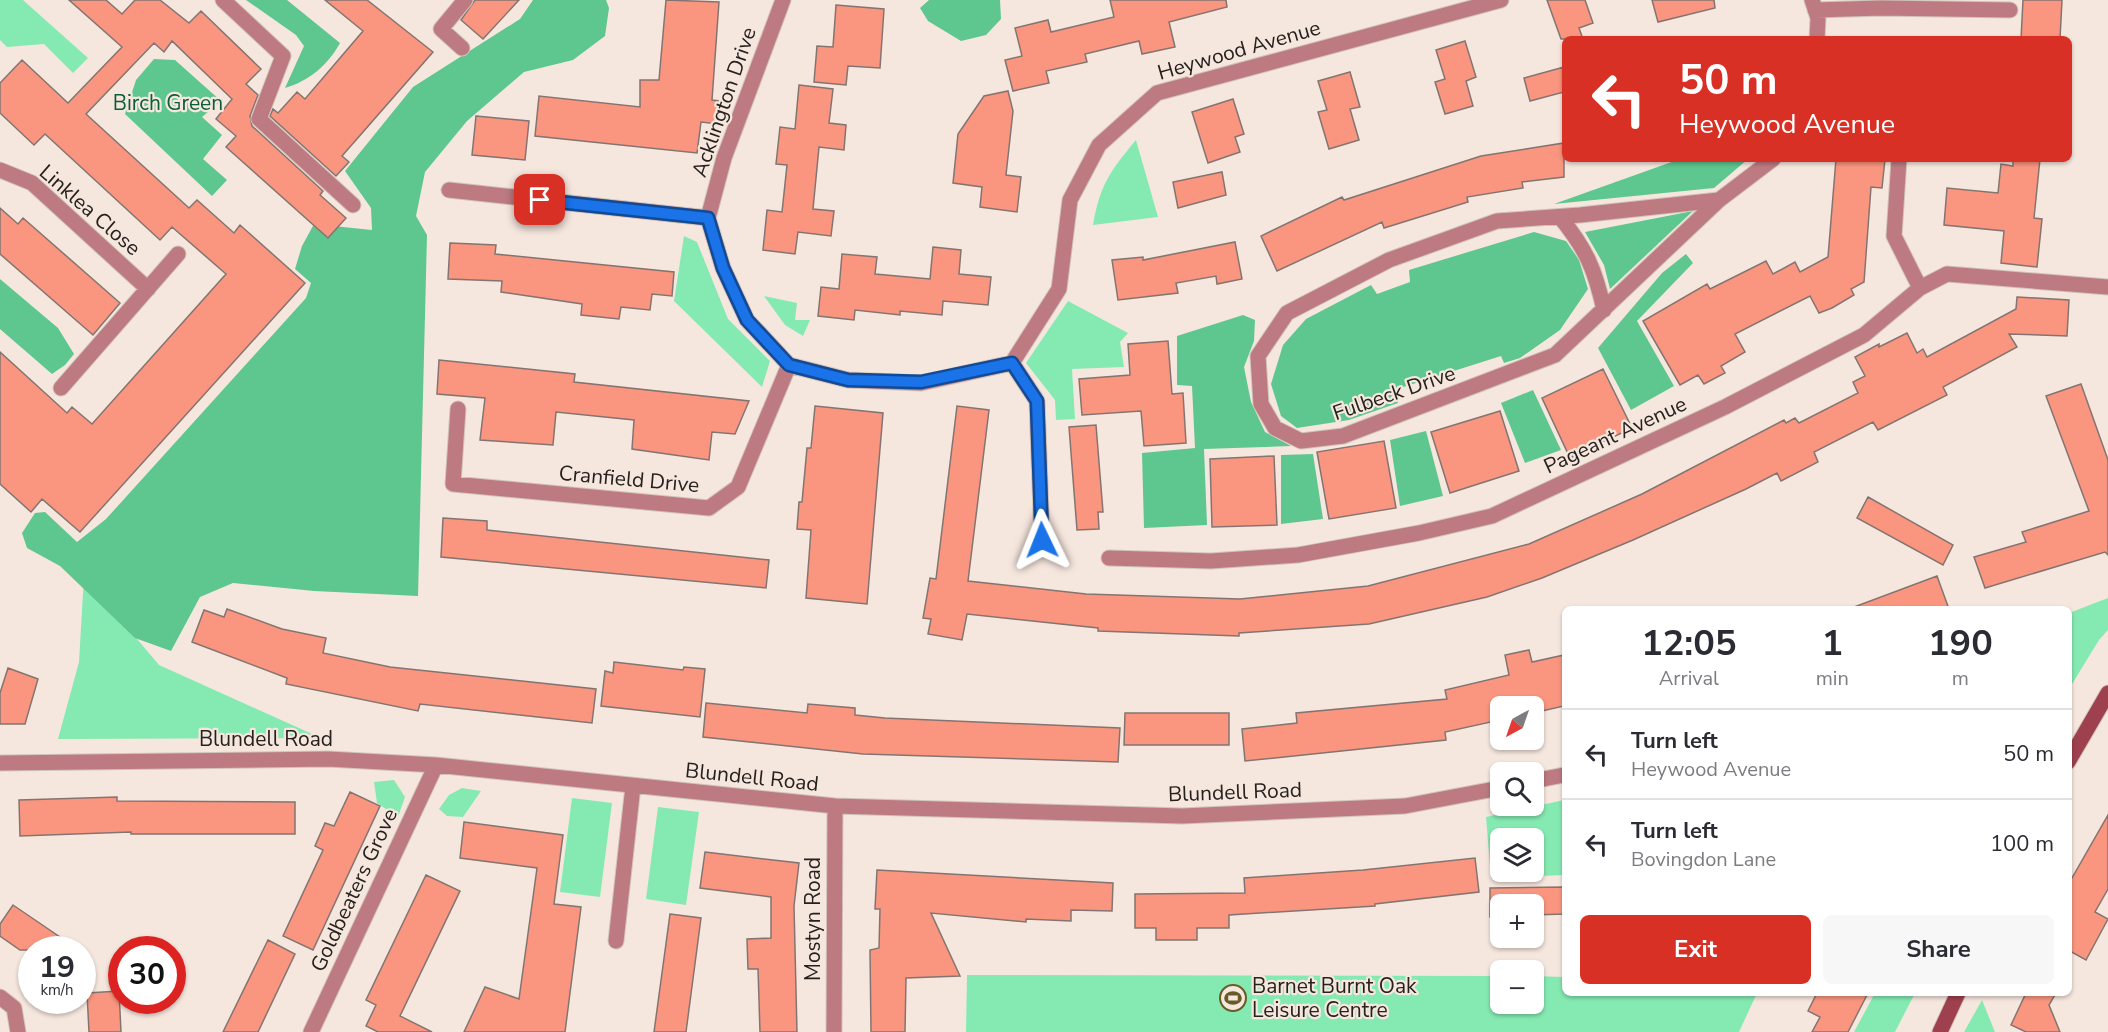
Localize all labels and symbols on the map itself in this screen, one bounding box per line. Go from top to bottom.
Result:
street label: Heywood Avenue [1154,13,1324,87]
street label: Acklington Drive [685,23,763,181]
park label: Birch Green [113,89,223,117]
street label: Linklea Close [33,158,147,262]
pin [514,174,565,225]
street label: Fulbeck Drive [1329,359,1459,427]
street label: Pageant Avenue [1539,390,1691,480]
street label: Cranfield Drive [558,459,700,499]
position arrow [1010,508,1074,572]
north arrow [1490,696,1544,750]
street label: Blundell Road [199,725,333,753]
street label: Blundell Road [684,756,820,798]
street label: Blundell Road [1167,776,1303,808]
street label: Goldbeaters Grove [304,804,404,976]
street label: Mostyn Road [799,857,827,981]
speed limit sign: 30 [108,936,186,1014]
place label: Barnet Burnt Oak Leisure Centre [1252,972,1417,1024]
sports icon: Barnet Burnt Oak Leisure Centre [1218,983,1248,1013]

